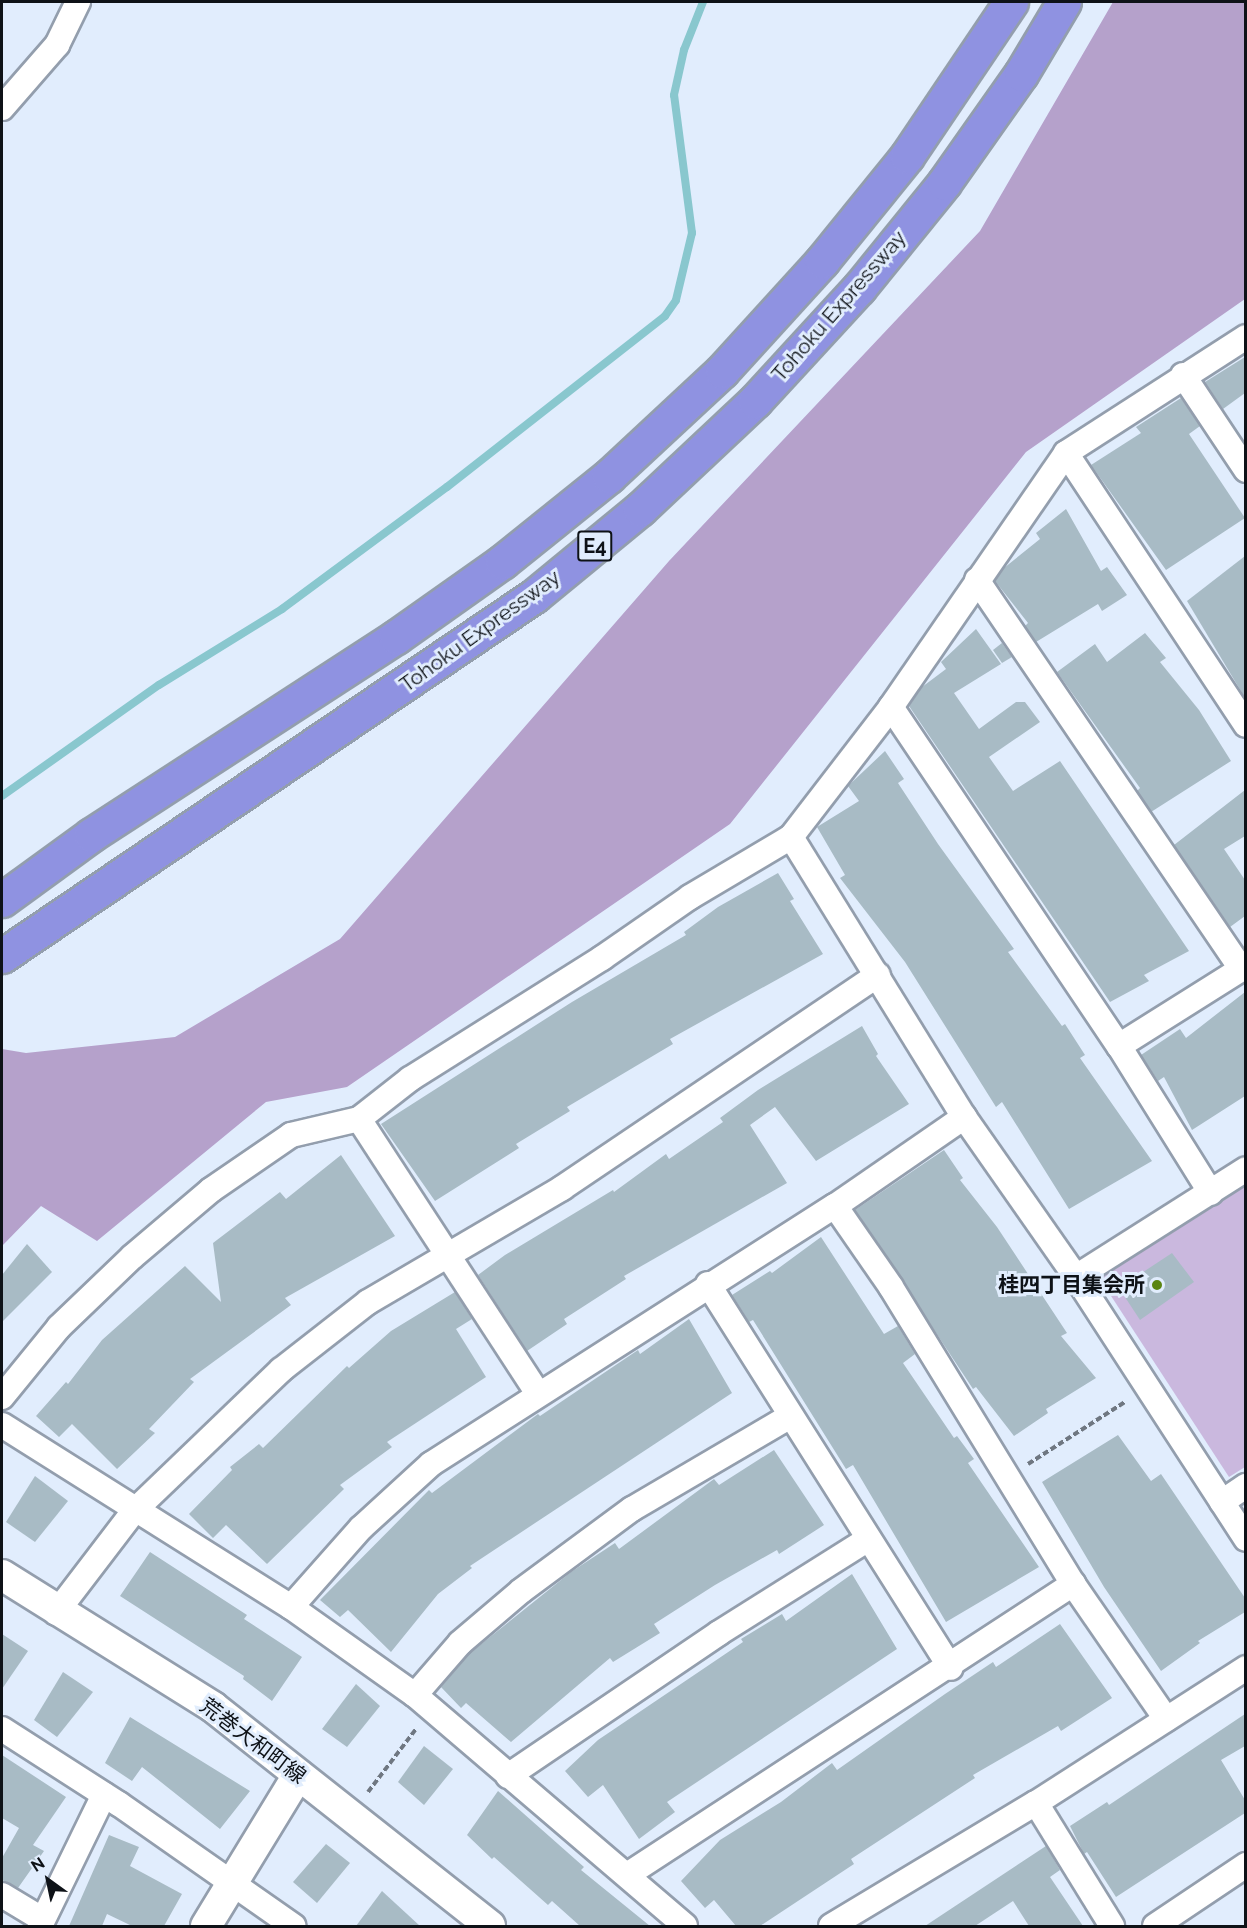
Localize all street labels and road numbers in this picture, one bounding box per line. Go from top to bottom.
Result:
street label: Tohoku Expressway [767,225,911,387]
road number: E4 [577,529,613,563]
street label: Tohoku Expressway [395,564,565,698]
street label: 荒巻大和町線 [195,1693,311,1789]

